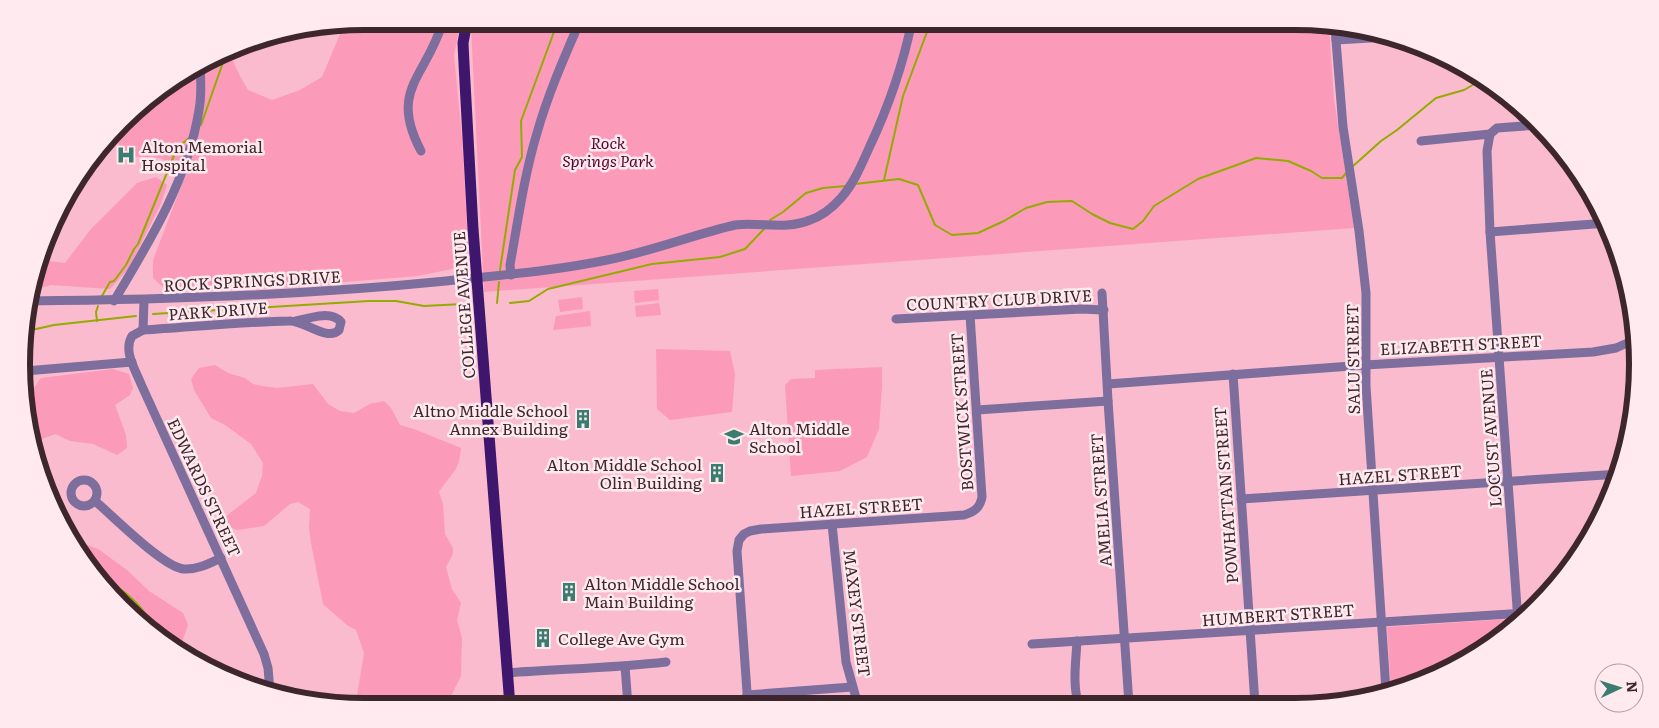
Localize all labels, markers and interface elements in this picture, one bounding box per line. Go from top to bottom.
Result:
park label: Rock Springs Park [562,130,654,172]
place label: Alton Memorial Hospital [141,134,263,176]
hospital icon: Alton Memorial Hospital [115,144,137,166]
street label: COLLEGE AVENUE [446,230,480,380]
street label: ROCK SPRINGS DRIVE [163,263,341,297]
street label: COUNTRY CLUB DRIVE [906,282,1092,316]
street label: PARK DRIVE [167,295,269,325]
street label: SALU STREET [1339,303,1365,415]
street label: ELIZABETH STREET [1379,328,1543,360]
street label: BOSTWICK STREET [943,332,979,492]
street label: LOCUST AVENUE [1473,368,1507,508]
place label: Altno Middle School Annex Building [413,398,568,440]
street label: POWHATTAN STREET [1207,406,1243,584]
building icon: Altno Middle School Annex Building [572,408,594,430]
street label: EDWARDS STREET [162,414,248,560]
place label: Alton Middle School [749,416,850,458]
school or university icon: Alton Middle School [723,426,745,448]
street label: AMELIA STREET [1083,432,1117,568]
place label: Alton Middle School Olin Building [546,452,702,494]
street label: HAZEL STREET [1337,458,1463,490]
building icon: Alton Middle School Olin Building [706,462,728,484]
street label: HAZEL STREET [798,491,924,523]
street label: MAXEY STREET [838,548,878,678]
place label: Alton Middle School Main Building [584,571,740,613]
building icon: Alton Middle School Main Building [558,581,580,603]
street label: HUMBERT STREET [1201,597,1355,631]
place label: College Ave Gym [558,626,685,650]
building icon: College Ave Gym [532,627,554,649]
north arrow [1594,663,1644,713]
text: N [1623,680,1643,694]

